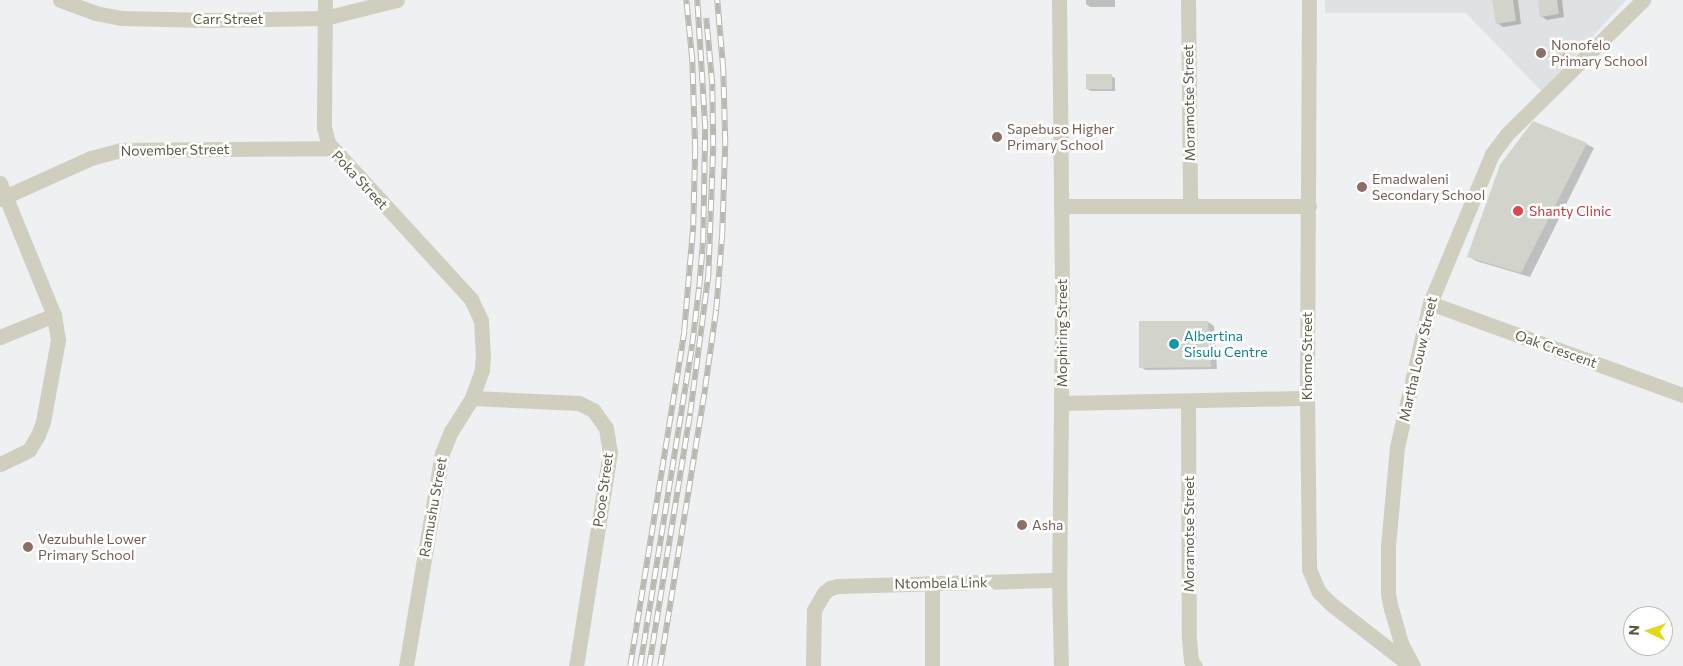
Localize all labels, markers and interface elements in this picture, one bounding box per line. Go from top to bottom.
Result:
street label: Carr Street [193,11,263,27]
place label: Nonofelo Primary School [1551,37,1647,70]
street label: Moramotse Street [1180,44,1198,162]
marker: Nonofelo Primary School [1535,47,1547,59]
place label: Sapebuso Higher Primary School [1007,121,1114,154]
marker: Sapebuso Higher Primary School [991,131,1003,143]
street label: November Street [121,141,229,159]
street label: Poka Street [329,147,391,213]
place label: Emadwaleni Secondary School [1372,171,1485,203]
marker: Emadwaleni Secondary School [1356,181,1368,193]
place label: Shanty Clinic [1529,203,1612,219]
marker: Shanty Clinic [1511,204,1525,218]
street label: Mophiring Street [1054,279,1070,387]
street label: Martha Louw Street [1395,295,1441,423]
street label: Khomo Street [1299,312,1315,400]
street label: Oak Crescent [1513,326,1599,372]
place label: Albertina Sisulu Centre [1184,328,1268,361]
marker: Albertina Sisulu Centre [1168,338,1180,350]
street label: Pooe Street [589,452,617,528]
street label: Ramushu Street [416,456,450,558]
street label: Moramotse Street [1181,476,1197,592]
place label: Asha [1032,517,1063,533]
marker: Asha [1016,519,1028,531]
place label: Vezubuhle Lower Primary School [38,531,147,564]
marker: Vezubuhle Lower Primary School [22,541,34,553]
street label: Ntombela Link [894,574,988,592]
north arrow [1623,606,1673,656]
text: N [1625,625,1642,636]

